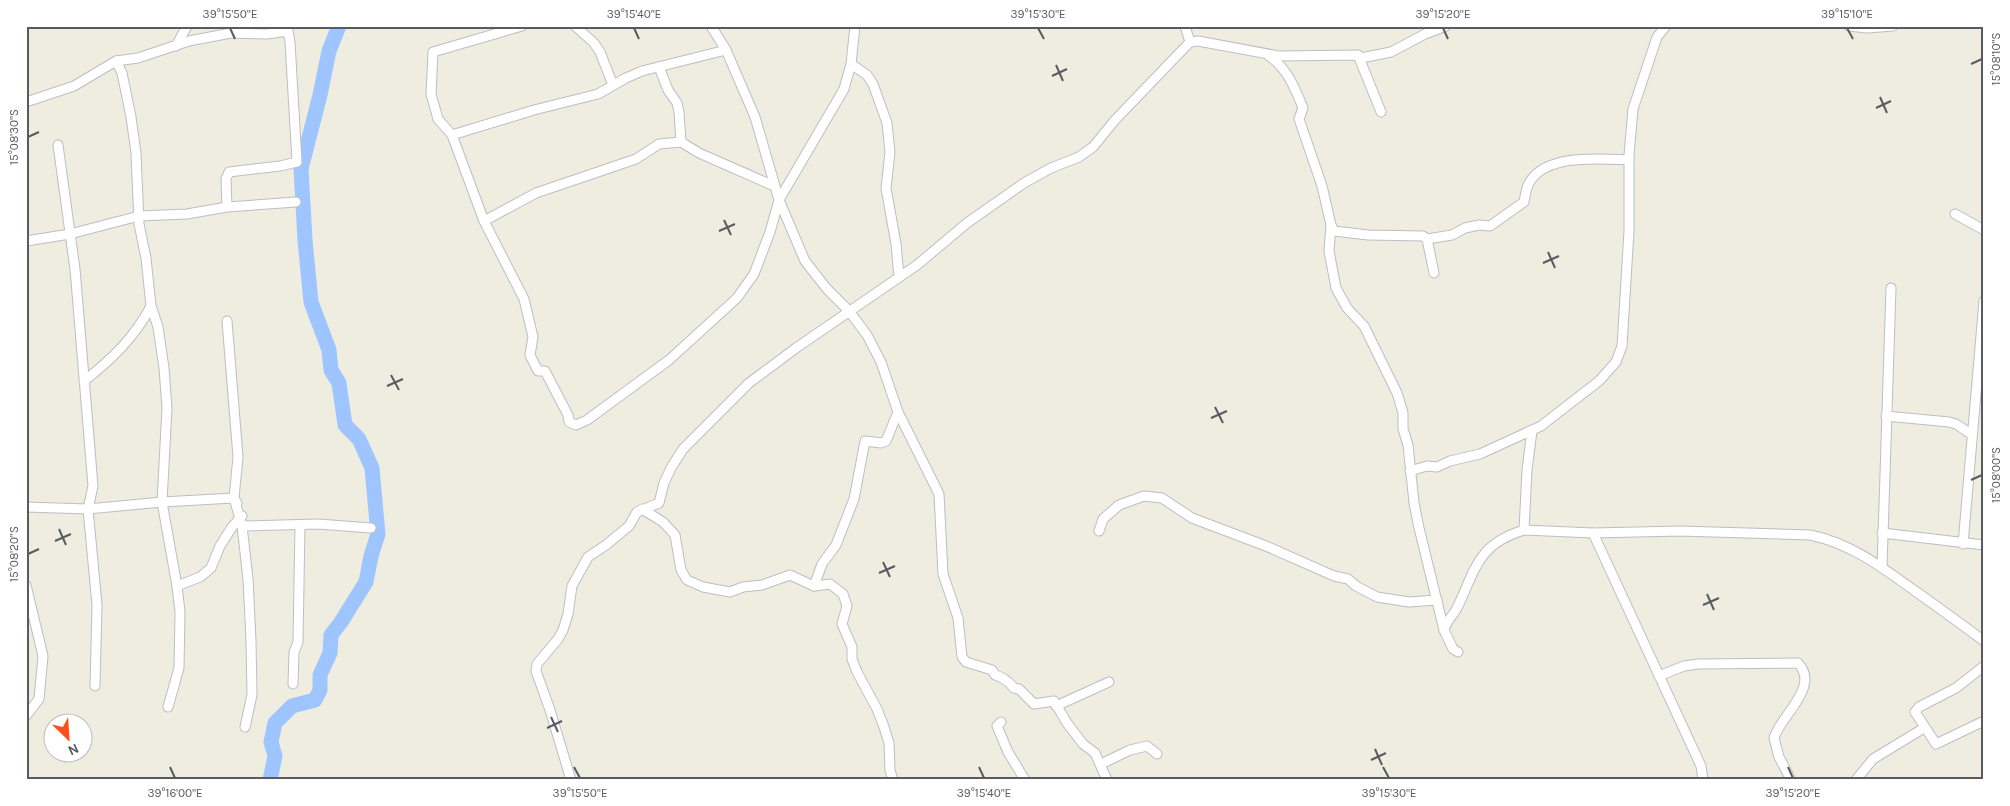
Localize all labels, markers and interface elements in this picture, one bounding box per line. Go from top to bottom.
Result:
text: 39°15'50"E [203,7,257,21]
text: 39°15'40"E [607,7,661,21]
text: 39°15'30"E [1010,7,1066,21]
text: 39°15'20"E [1416,7,1470,21]
text: 39°15'10"E [1821,7,1873,21]
text: 15°08'10"S [1989,33,2003,85]
text: 15°08'30"S [7,109,21,165]
text: 15°08'00"S [1989,447,2003,503]
text: 15°08'20"S [7,526,21,582]
north arrow [42,714,92,764]
text: N [65,740,81,759]
text: 39°16'00"E [147,786,203,800]
text: 39°15'50"E [553,786,607,800]
text: 39°15'40"E [957,786,1011,800]
text: 39°15'30"E [1361,786,1417,800]
text: 39°15'20"E [1766,786,1820,800]

